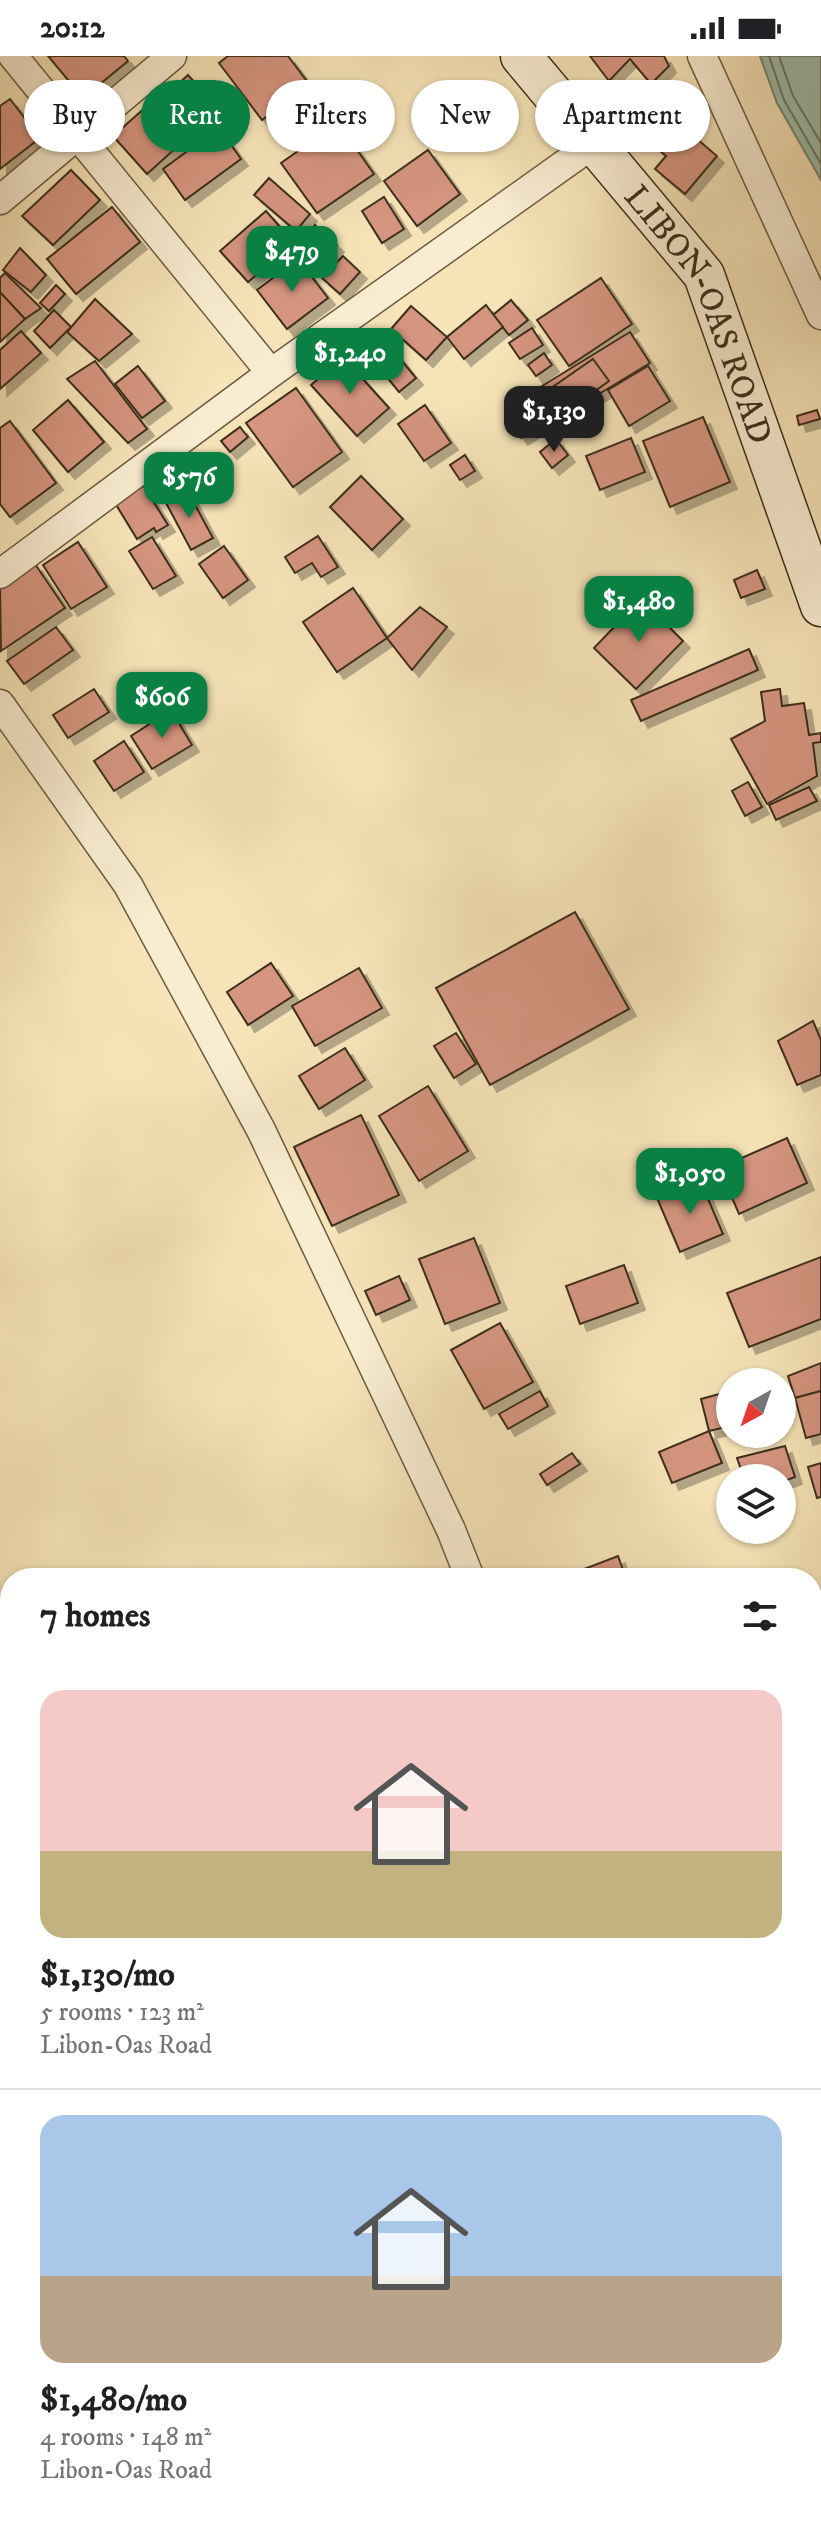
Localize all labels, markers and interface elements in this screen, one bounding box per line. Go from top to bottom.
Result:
text: 20:12 [40,10,104,47]
chip: Buy [24,80,125,152]
chip: Rent [141,80,250,152]
chip: Filters [266,80,395,152]
chip: New [411,80,519,152]
chip: Apartment [535,80,710,152]
street label: LIBON-OAS ROAD [615,177,781,450]
pin: $479 [245,226,339,294]
text: $479 [265,235,319,268]
pin: $1,240 [285,328,415,396]
text: $1,240 [314,337,386,370]
pin: $1,130 [489,386,619,454]
text: $1,130 [522,395,586,428]
pin: $576 [142,452,236,520]
text: $576 [162,461,216,494]
pin: $1,480 [574,576,704,644]
text: $1,480 [602,585,676,618]
pin: $606 [115,672,209,740]
text: $606 [134,681,190,714]
pin: $1,050 [625,1148,755,1216]
text: $1,050 [654,1157,726,1190]
north arrow [716,1368,796,1448]
map controls [716,1368,796,1544]
button: layers [716,1464,796,1544]
icon: filters [738,1594,782,1638]
text: 7 homes [40,1595,150,1637]
icon: home [339,1742,483,1886]
text: $1,130/mo [40,1954,175,1996]
text: 5 rooms · 123 m² [40,1996,204,2029]
text: Libon-Oas Road [40,2029,212,2062]
icon: home [339,2167,483,2311]
text: $1,480/mo [40,2379,187,2421]
text: 4 rooms · 148 m² [40,2421,211,2454]
text: Libon-Oas Road [40,2454,212,2487]

